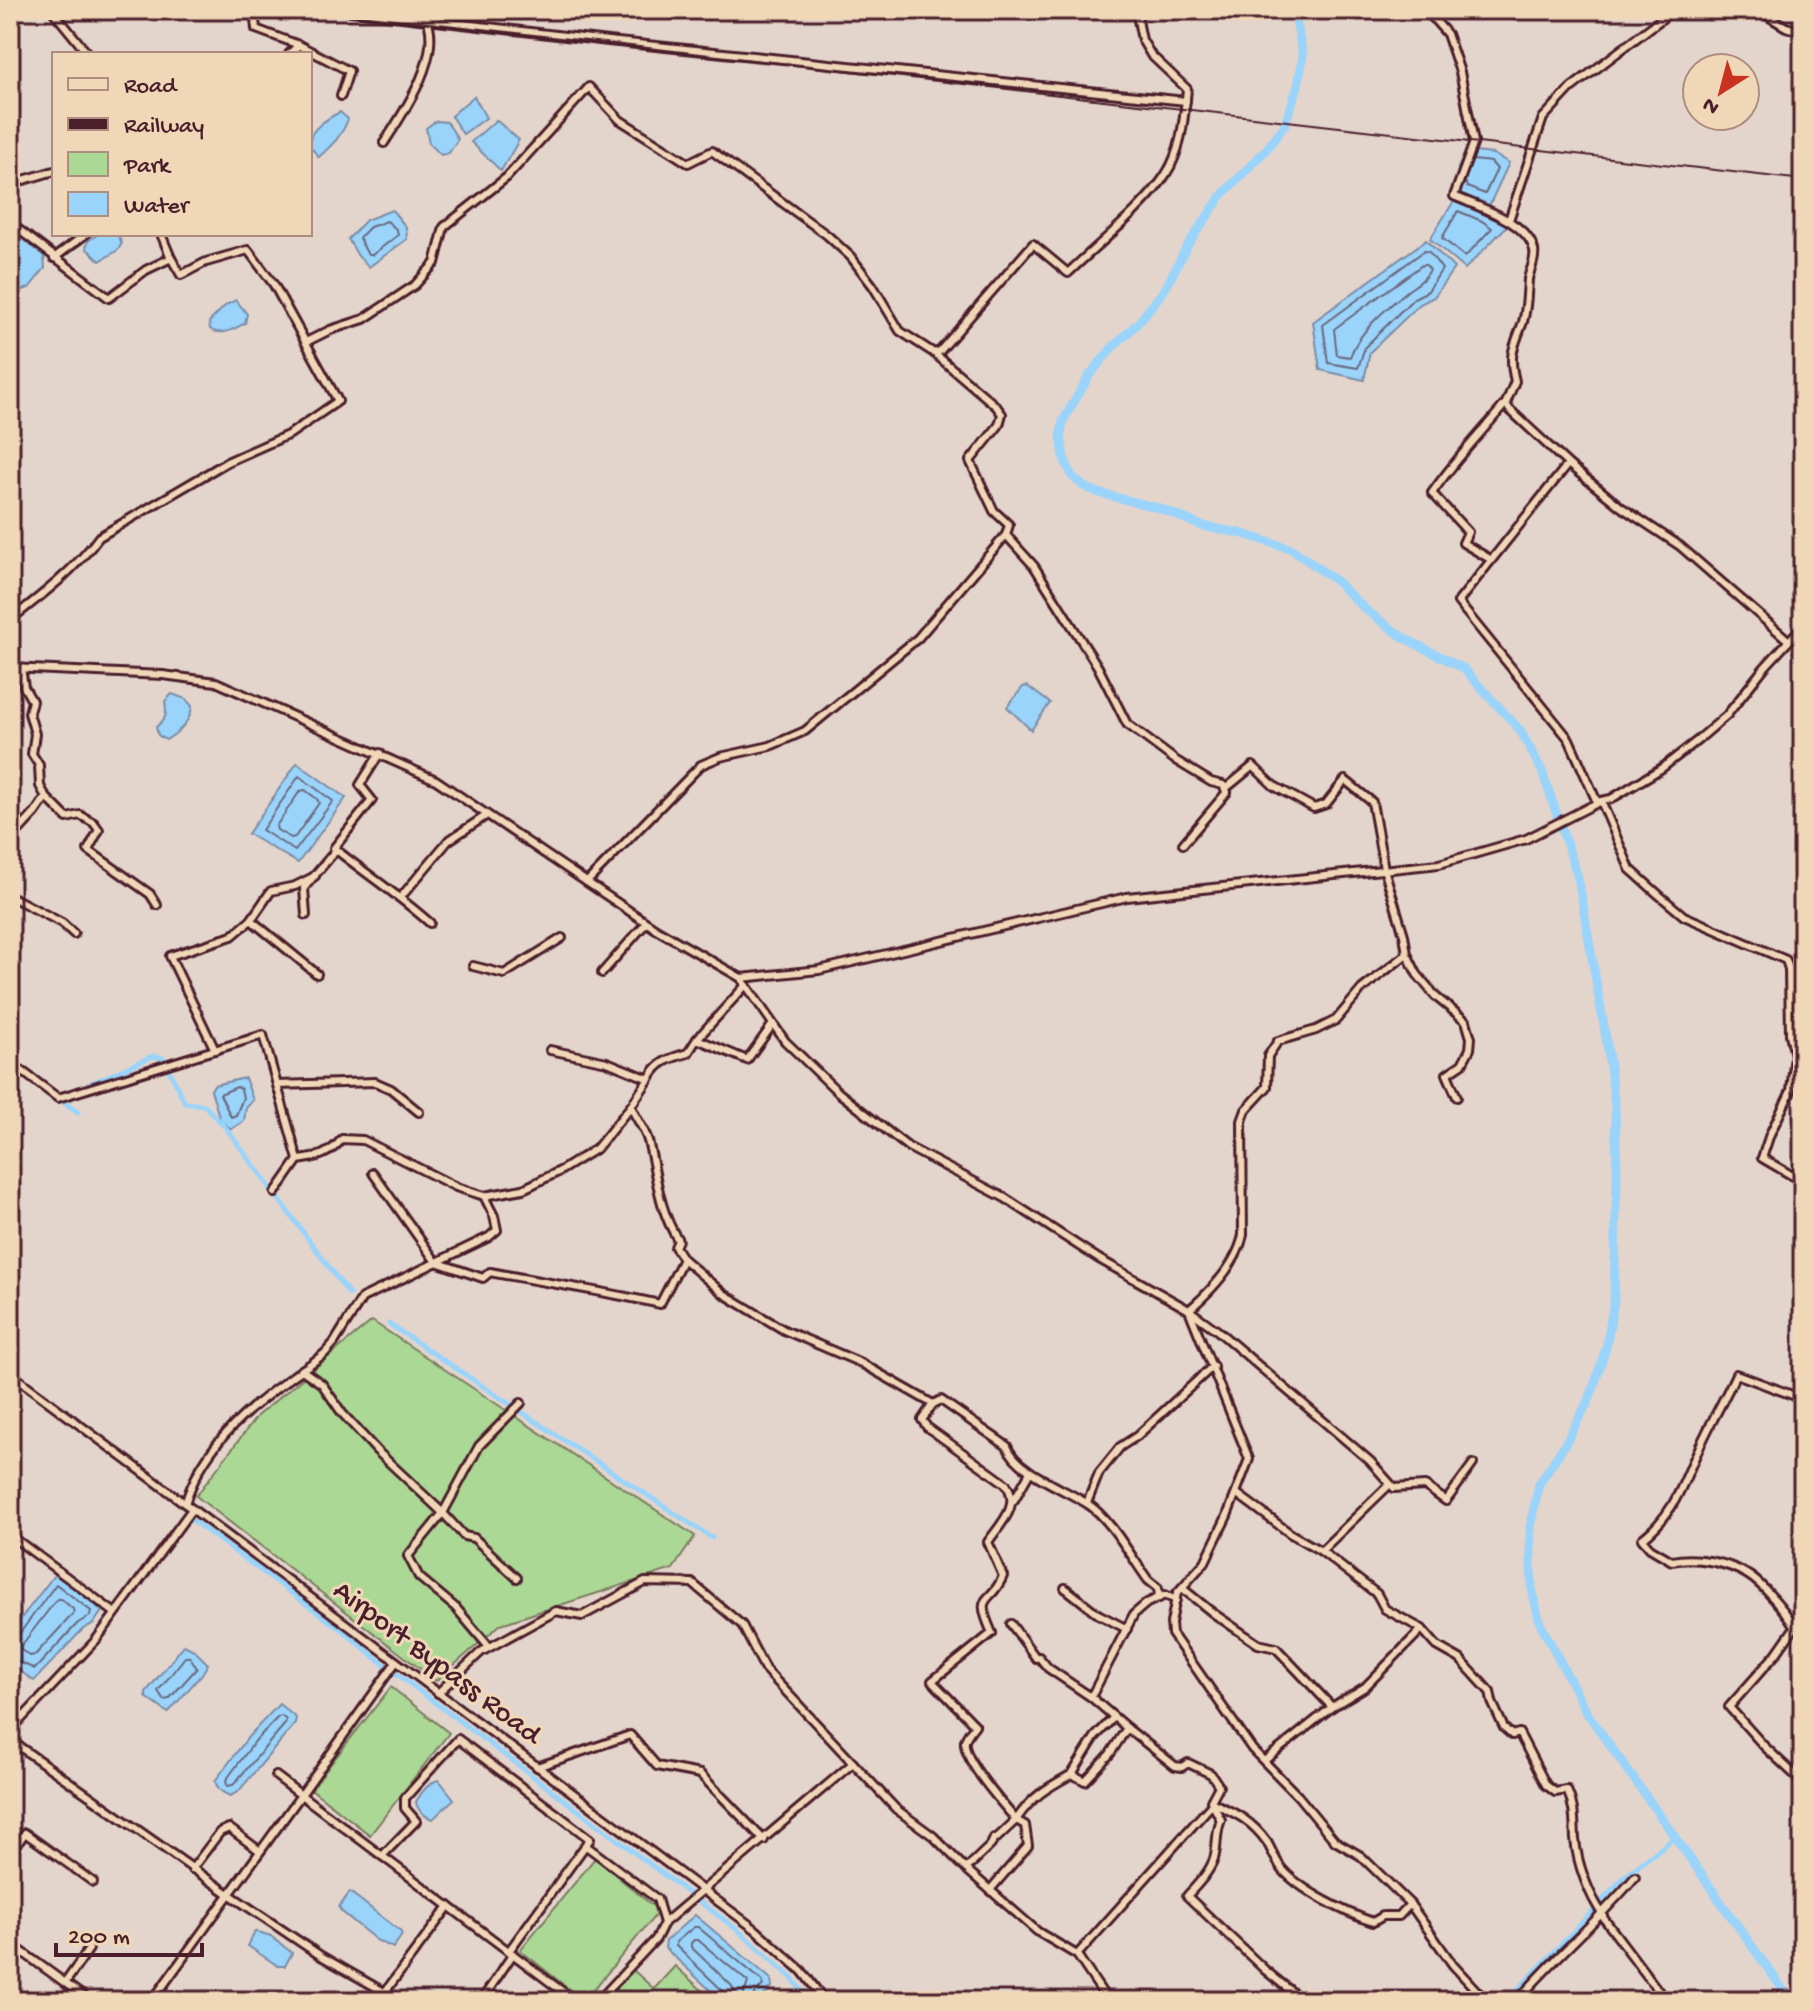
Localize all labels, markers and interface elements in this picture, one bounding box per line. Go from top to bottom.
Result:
legend [52,52,312,236]
north arrow [1681,52,1761,132]
text: Road [124,73,178,102]
text: N [1698,90,1725,120]
text: Railway [124,113,204,142]
text: Park [123,153,172,182]
text: Water [124,193,191,222]
street label: Airport Bypass Road [325,1574,549,1755]
scale bar [56,1907,202,1957]
text: 200 m [68,1924,130,1953]

